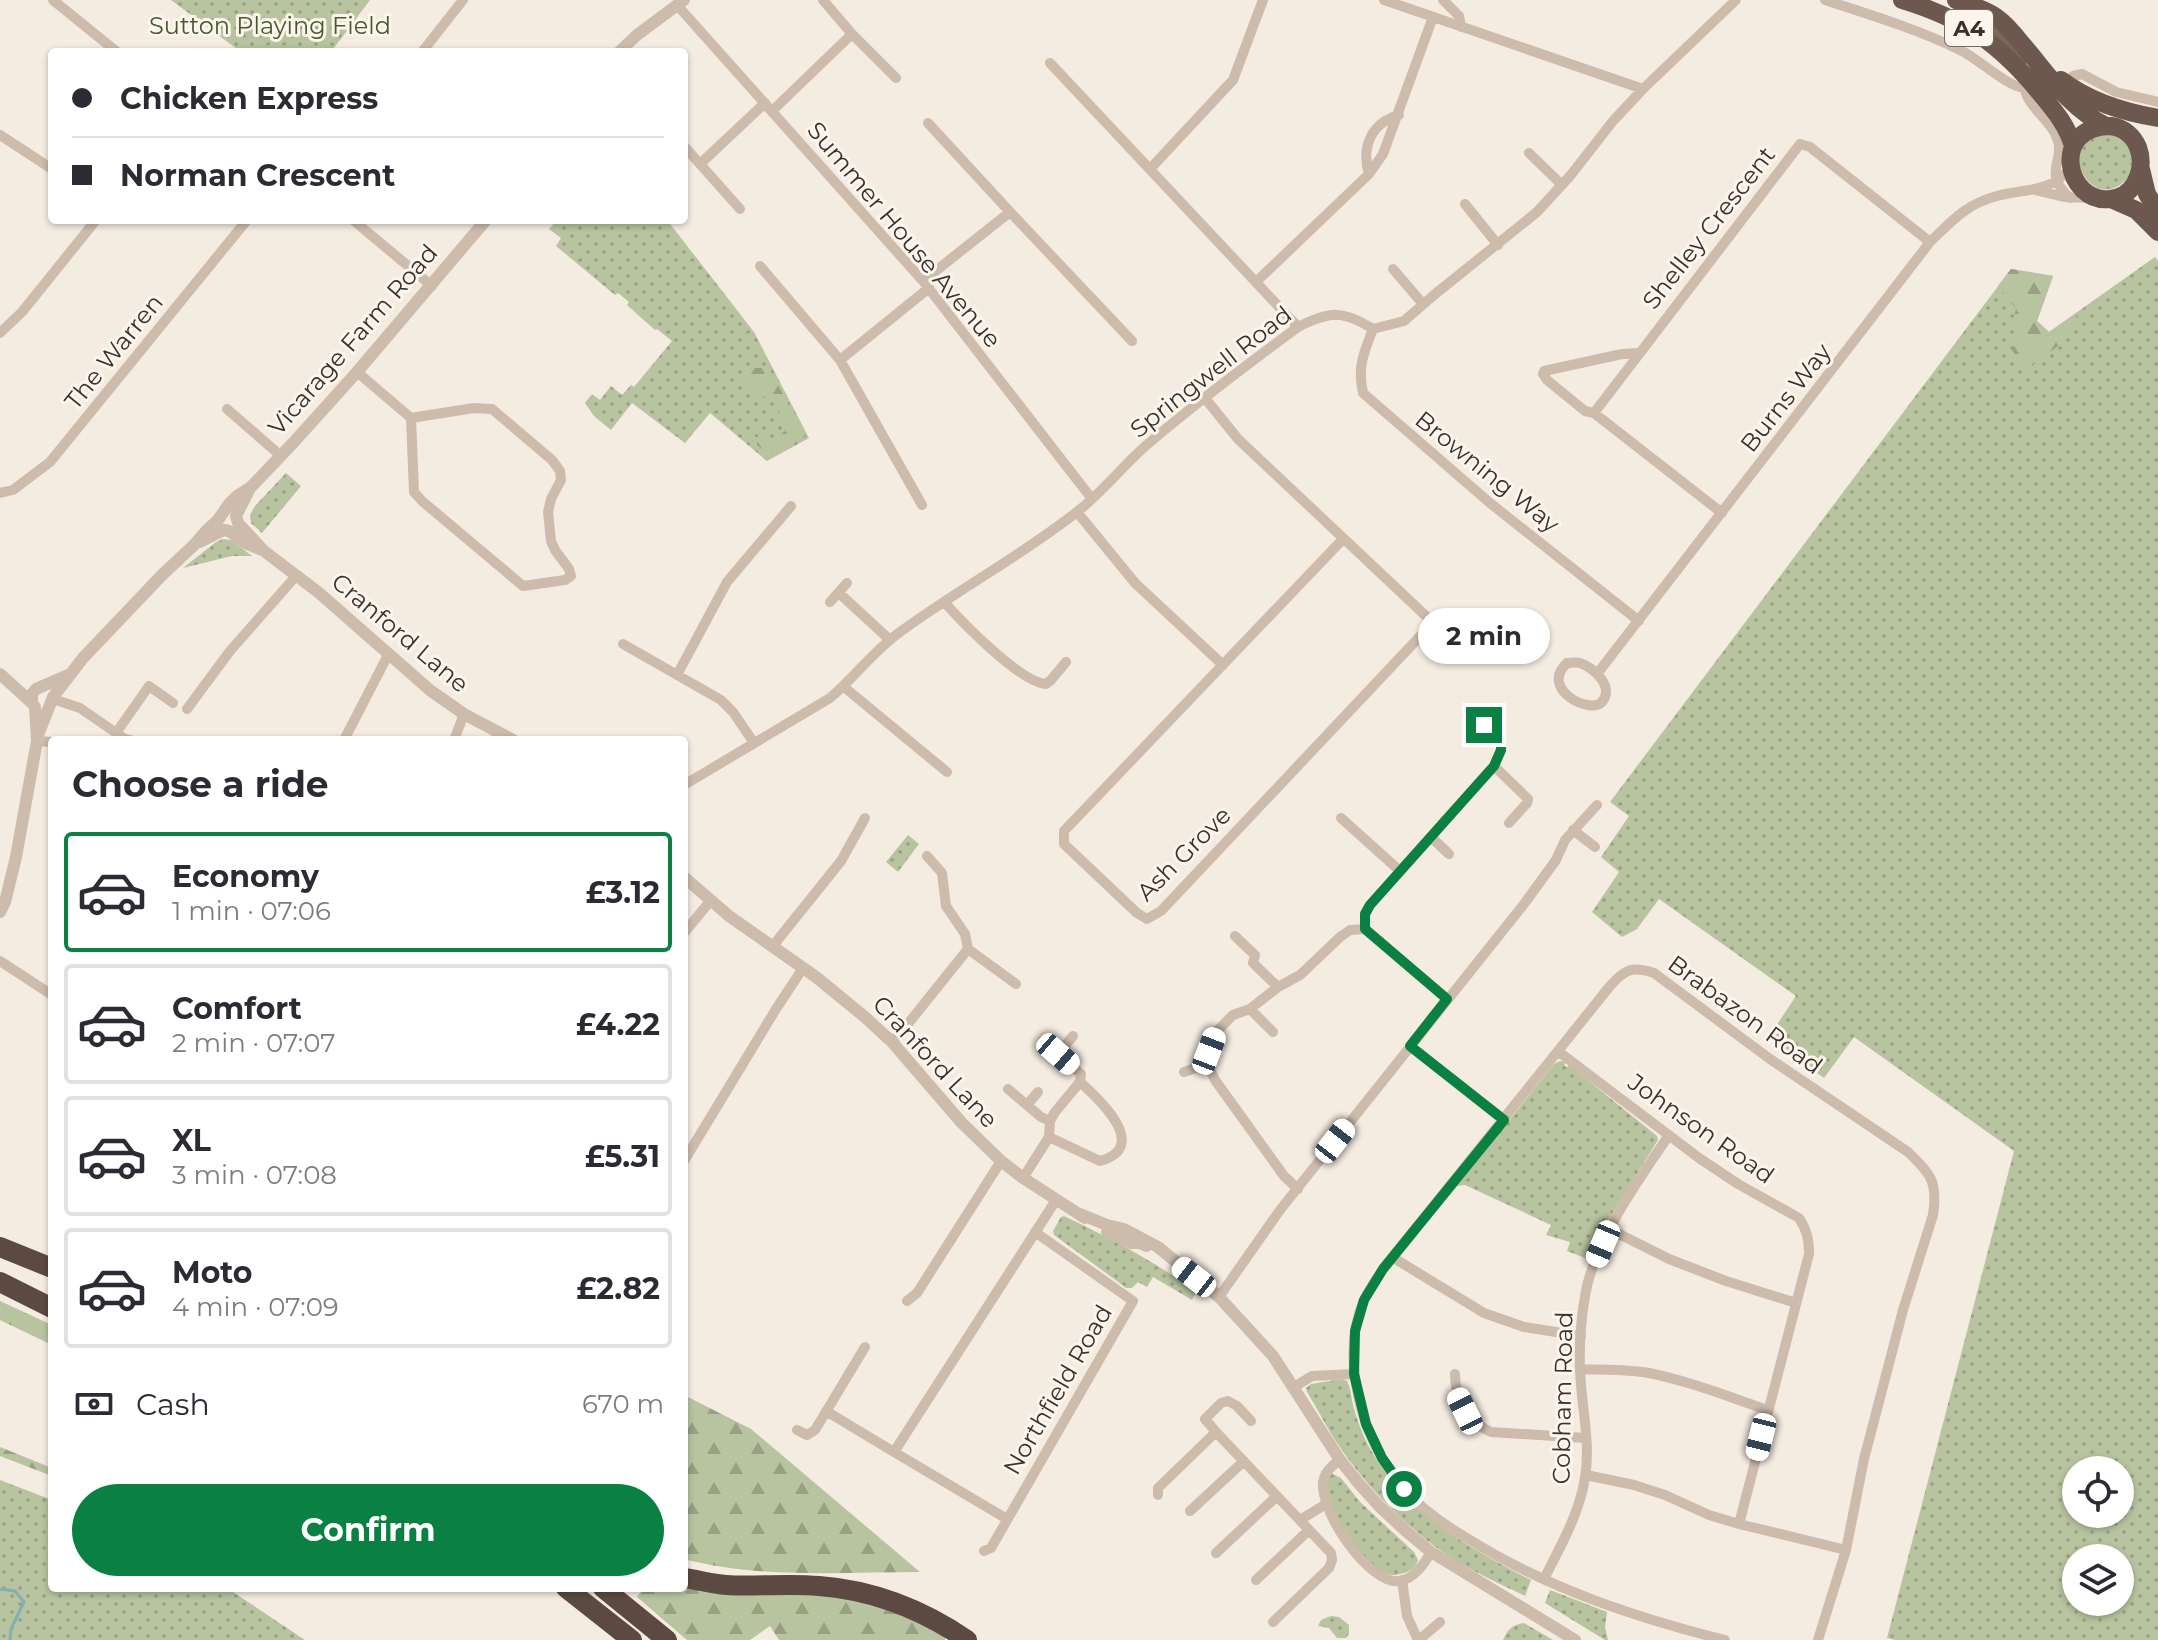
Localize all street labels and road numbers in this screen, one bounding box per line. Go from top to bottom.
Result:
road number: A4 [1945,10,1993,46]
street label: Summer House Avenue [801,116,1007,354]
street label: Shelley Crescent [1636,140,1781,315]
street label: Vicarage Farm Road [262,238,443,441]
street label: The Warren [58,288,169,415]
street label: Springwell Road [1124,300,1297,444]
street label: Burns Way [1734,338,1837,458]
street label: Browning Way [1409,405,1565,539]
street label: Cranford Lane [326,567,475,698]
street label: Ash Grove [1131,801,1237,907]
street label: Brabazon Road [1662,949,1828,1080]
street label: Cranford Lane [867,990,1004,1134]
street label: Johnson Road [1622,1067,1780,1190]
street label: Northfield Road [997,1300,1118,1480]
street label: Cobham Road [1546,1311,1579,1485]

